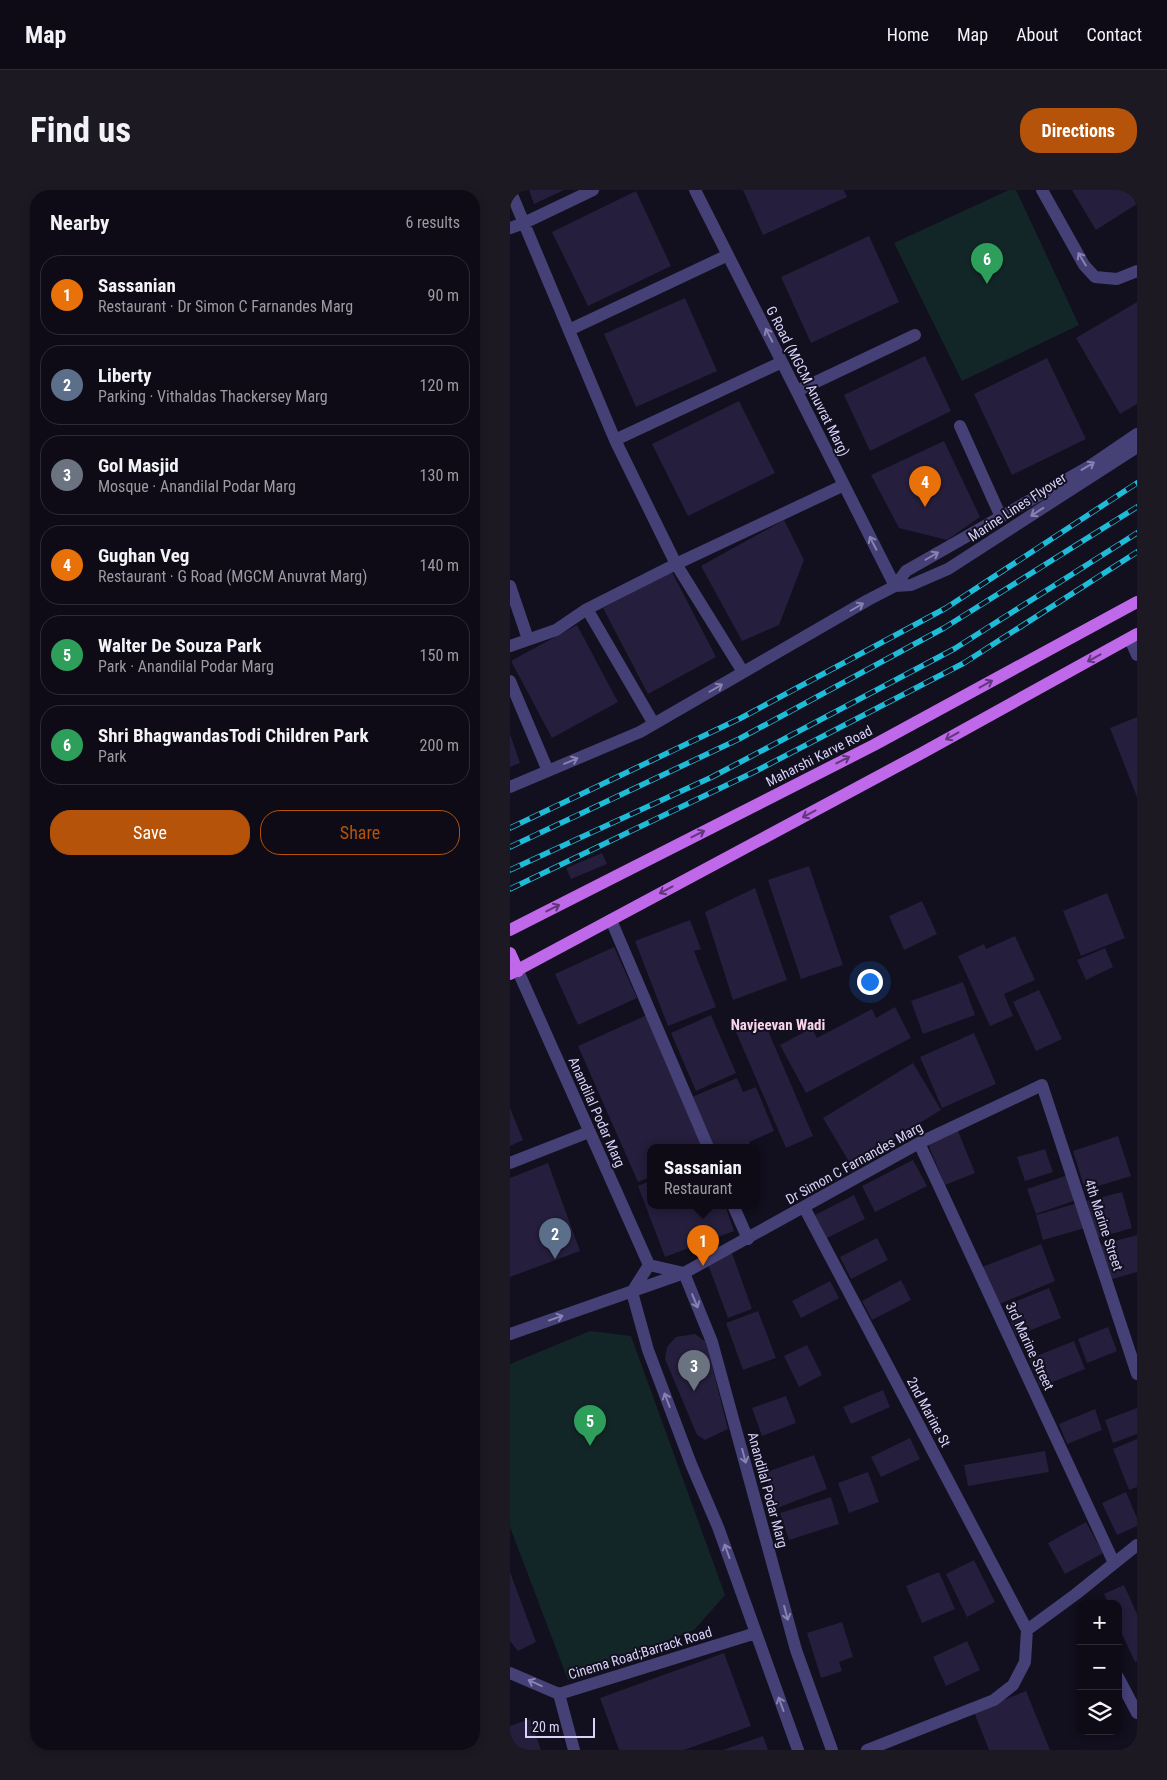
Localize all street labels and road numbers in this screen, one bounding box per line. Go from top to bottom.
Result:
street label: G Road (MGCM Anuvrat Marg) [762,303,853,459]
street label: Marine Lines Flyover [965,469,1069,545]
street label: Maharshi Karve Road [763,722,875,790]
street label: Anandilal Podar Marg [565,1054,629,1170]
street label: Dr Simon C Farnandes Marg [783,1119,925,1207]
street label: 4th Marine Street [1082,1177,1126,1273]
street label: 3rd Marine Street [1003,1299,1057,1393]
street label: 2nd Marine St [904,1374,954,1450]
street label: Anandilal Podar Marg [745,1430,791,1550]
street label: Cinema Road;Barrack Road [566,1624,714,1682]

